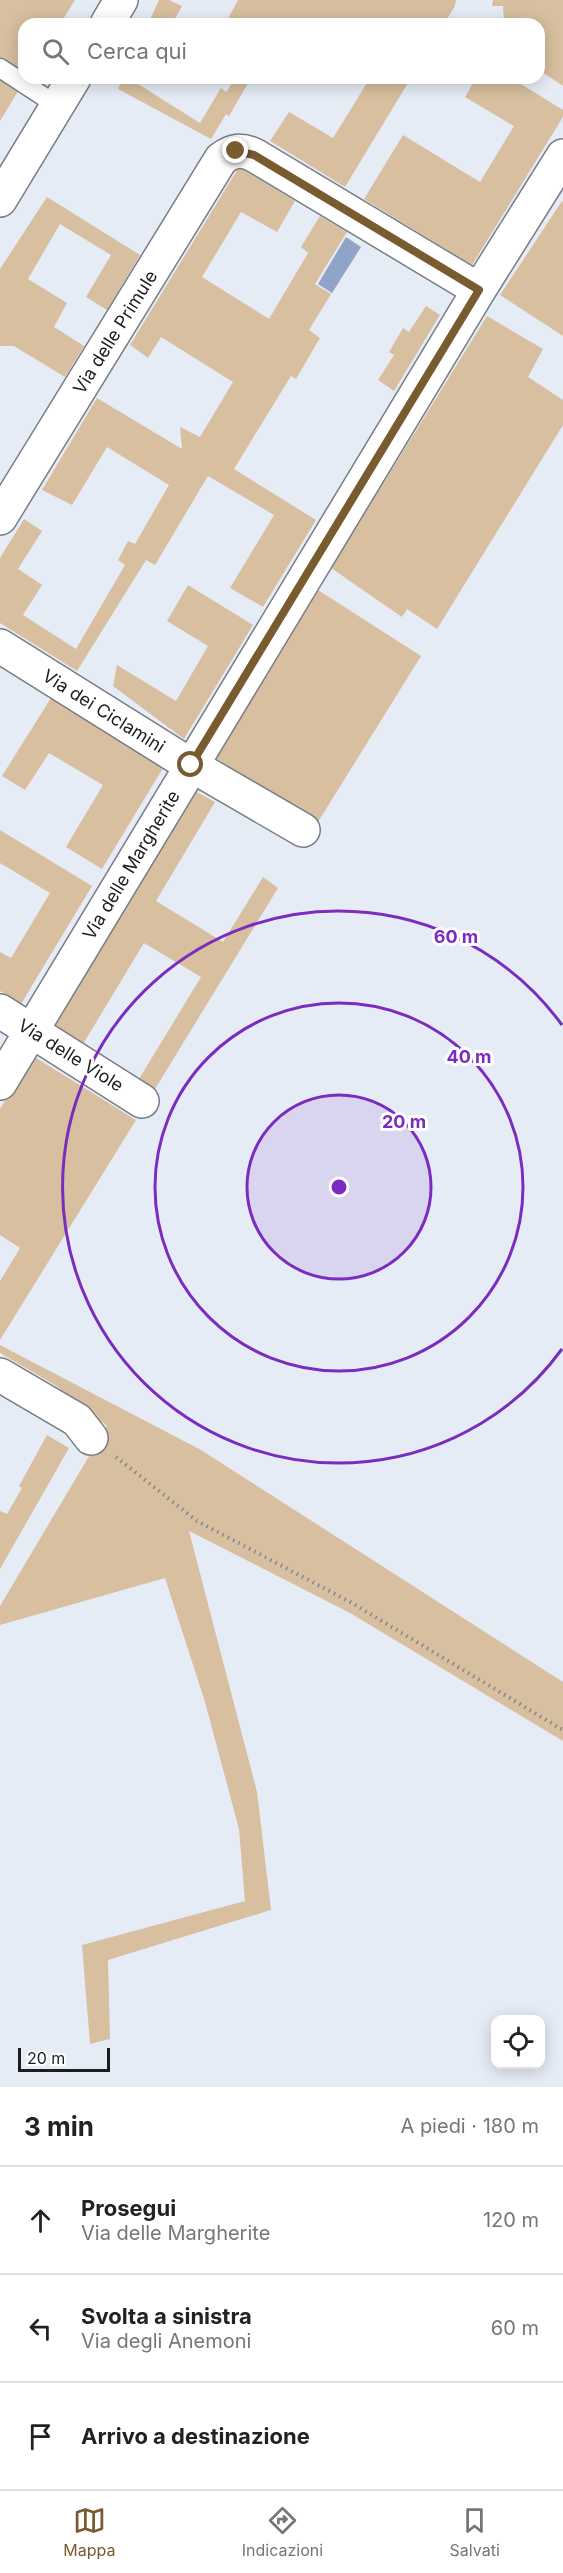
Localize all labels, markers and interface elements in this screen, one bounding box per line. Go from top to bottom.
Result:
search box [18,18,545,84]
icon: search [39,35,72,68]
text: Cerca qui [87,38,187,64]
route end [222,137,248,163]
street label: Via delle Primule [68,266,162,398]
street label: Via dei Ciclamini [39,665,169,757]
route start [177,751,203,777]
street label: Via delle Margherite [78,787,184,943]
text: 60 m [434,926,478,947]
street label: Via delle Viole [14,1014,128,1096]
text: 40 m [447,1046,492,1067]
text: 20 m [382,1111,426,1132]
centre of rings [329,1177,349,1197]
map controls [491,2015,545,2069]
button: locate [491,2015,545,2069]
scale bar [18,2045,110,2072]
text: 20 m [27,2048,65,2068]
text: 3 min [24,2111,94,2142]
text: A piedi · 180 m [400,2114,539,2138]
text: Prosegui [81,2195,176,2221]
icon: ahead [24,2204,57,2237]
text: 120 m [483,2208,539,2232]
text: Via delle Margherite [81,2221,270,2245]
text: Svolta a sinistra [81,2303,252,2329]
icon: left [24,2312,57,2345]
text: 60 m [491,2316,539,2340]
text: Via degli Anemoni [81,2329,251,2353]
icon: arrive [24,2420,57,2453]
text: Arrivo a destinazione [81,2423,310,2449]
tab: Mappa [63,2504,115,2560]
tab: Indicazioni [242,2504,323,2560]
tab: Salvati [450,2504,500,2560]

